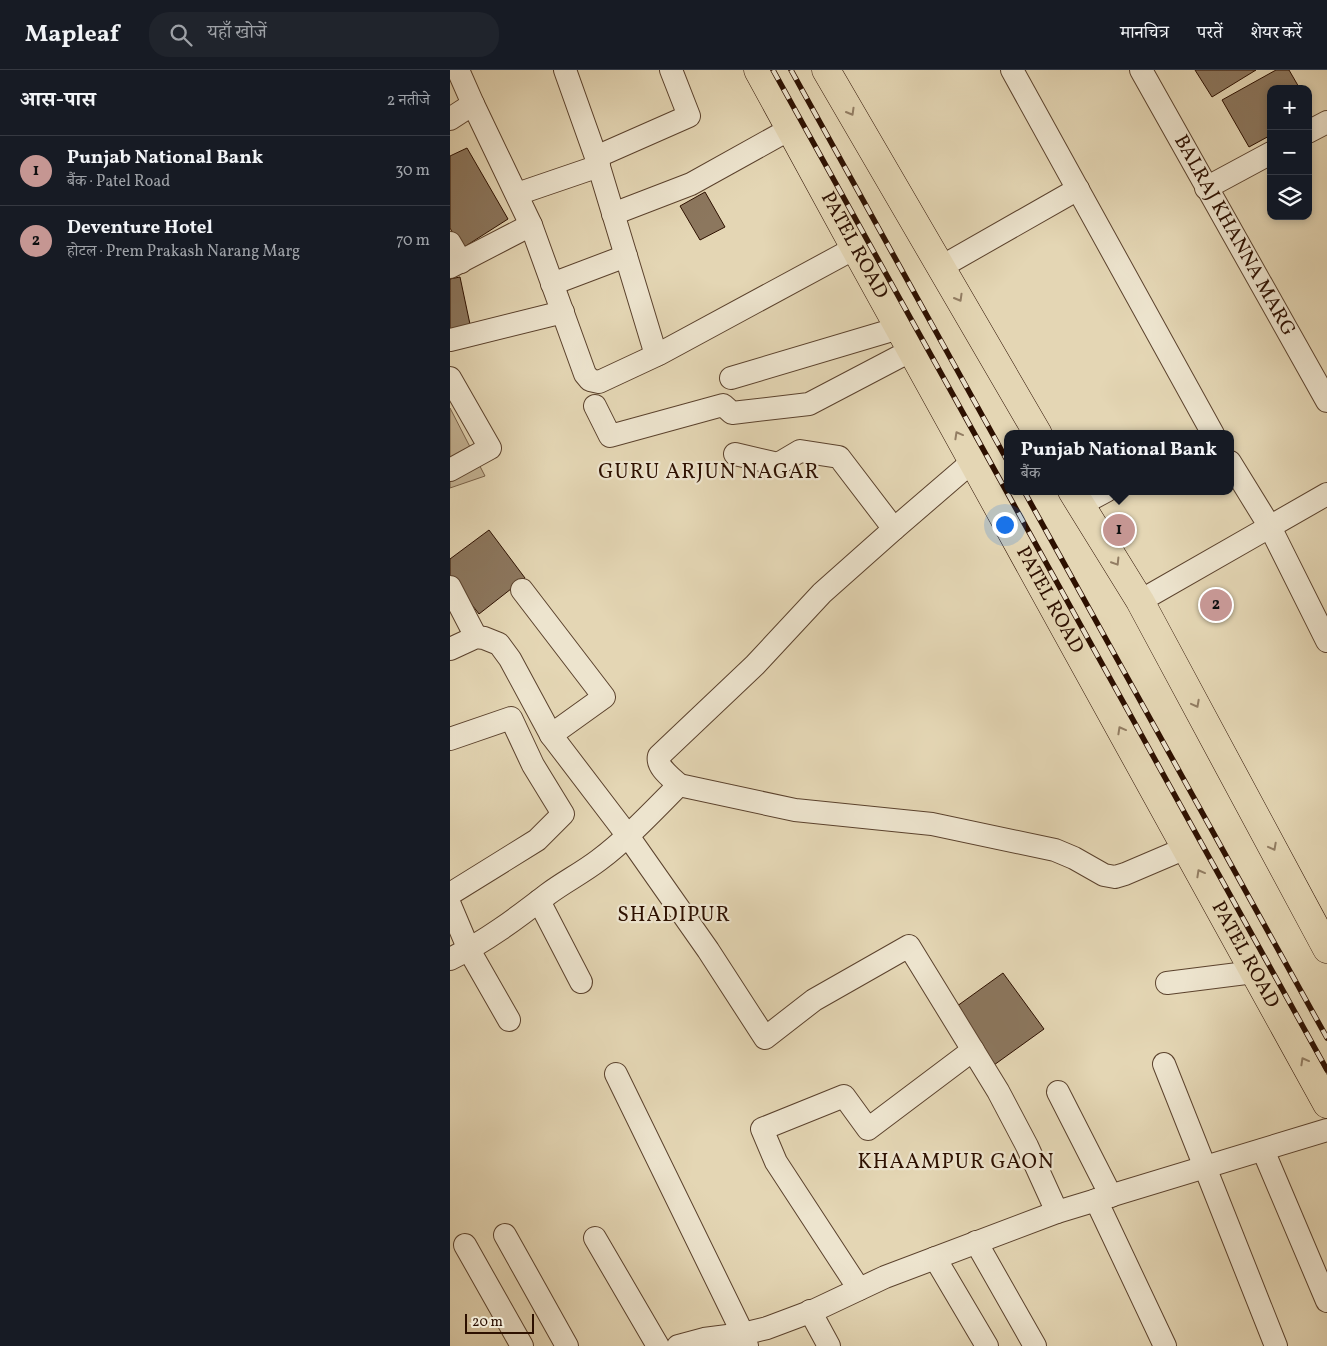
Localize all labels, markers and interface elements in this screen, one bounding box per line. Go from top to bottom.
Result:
search box [149,12,499,57]
text: Mapleaf [25,18,119,52]
text: यहाँ खोजें [207,20,267,46]
icon: search [167,21,195,49]
text: मानचित्र [1120,21,1169,46]
text: परतें [1197,21,1223,46]
text: शेयर करें [1251,21,1302,46]
map controls [1267,85,1312,220]
button: + [1267,85,1312,130]
text: आस-पास [20,86,96,115]
text: 2 नतीजे [387,90,430,112]
one-way arrow [844,107,854,116]
street label: BALRAJ KHANNA MARG [1166,130,1302,341]
button: − [1267,130,1312,175]
text: Punjab National Bank [67,145,263,171]
text: 1 [33,160,39,182]
text: 30 m [395,160,430,182]
text: बैंक · Patel Road [67,171,170,193]
button: layers [1267,175,1312,220]
street label: PATEL ROAD [813,187,895,304]
text: Deventure Hotel [67,215,213,241]
text: 2 [32,230,40,252]
text: 70 m [396,230,430,252]
text: होटल · Prem Prakash Narang Marg [67,241,300,263]
one-way arrow [953,292,963,301]
popup [1004,430,1234,495]
one-way arrow [955,431,965,440]
text: Punjab National Bank [1021,437,1217,463]
district label: GURU ARJUN NAGAR [598,458,820,487]
text: बैंक [1021,463,1040,485]
pin: 1 [1103,511,1135,549]
your location [992,512,1018,538]
street label: PATEL ROAD [1008,542,1090,659]
one-way arrow [1110,557,1119,566]
pin: 2 [1200,586,1232,624]
one-way arrow [1190,699,1200,708]
one-way arrow [1118,727,1128,736]
one-way arrow [1266,842,1276,851]
one-way arrow [1196,869,1206,878]
street label: PATEL ROAD [1204,896,1286,1014]
district label: SHADIPUR [617,901,731,930]
one-way arrow [1300,1057,1310,1066]
district label: KHAAMPUR GAON [857,1148,1055,1177]
scale bar [465,1311,534,1334]
text: 20 m [472,1313,503,1332]

